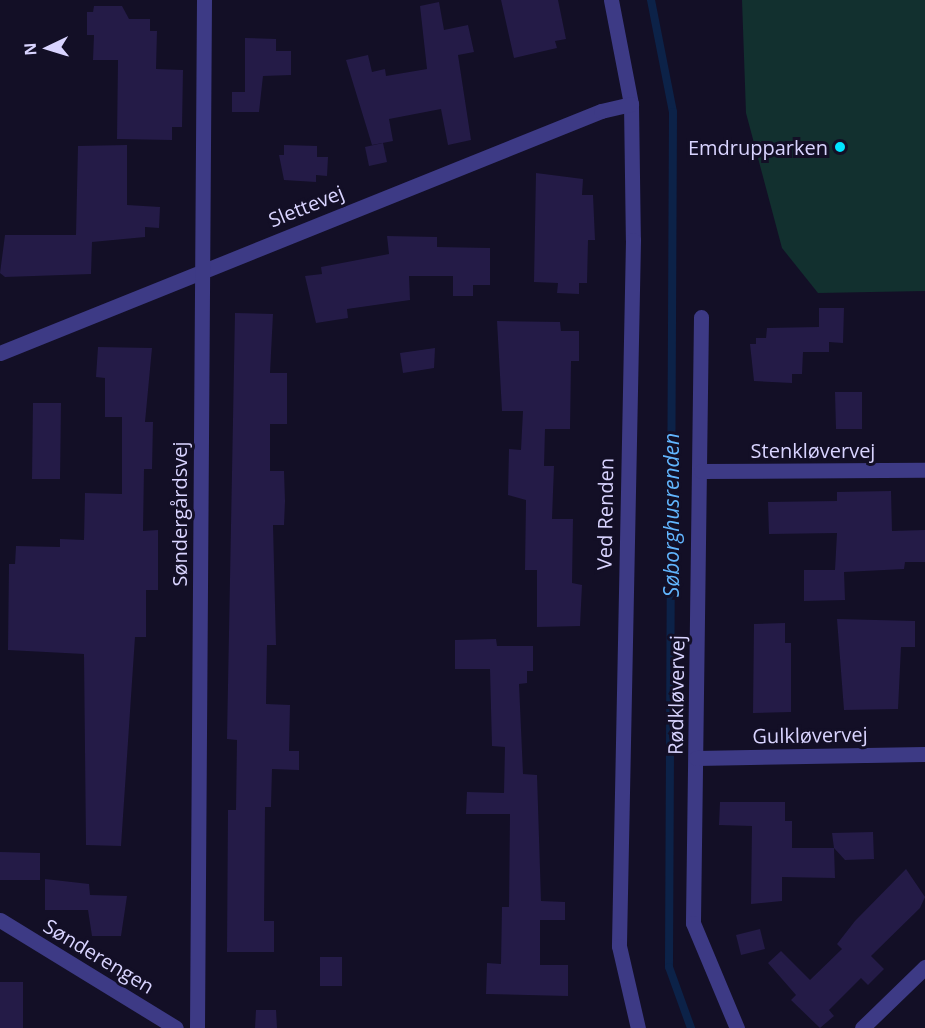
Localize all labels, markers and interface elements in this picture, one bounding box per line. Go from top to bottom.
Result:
north arrow [18,18,78,78]
text: N [19,42,41,57]
place label: Emdrupparken [688,135,828,159]
marker: Emdrupparken [833,140,847,154]
street label: Slettevej [265,180,347,232]
water label: Søborghusrenden [658,433,684,597]
street label: Stenkløvervej [751,438,875,462]
street label: Søndergårdsvej [167,441,191,587]
street label: Ved Renden [592,458,618,570]
street label: Rødkløvervej [663,635,689,755]
street label: Gulkløvervej [752,722,868,748]
street label: Sønderengen [39,914,159,998]

